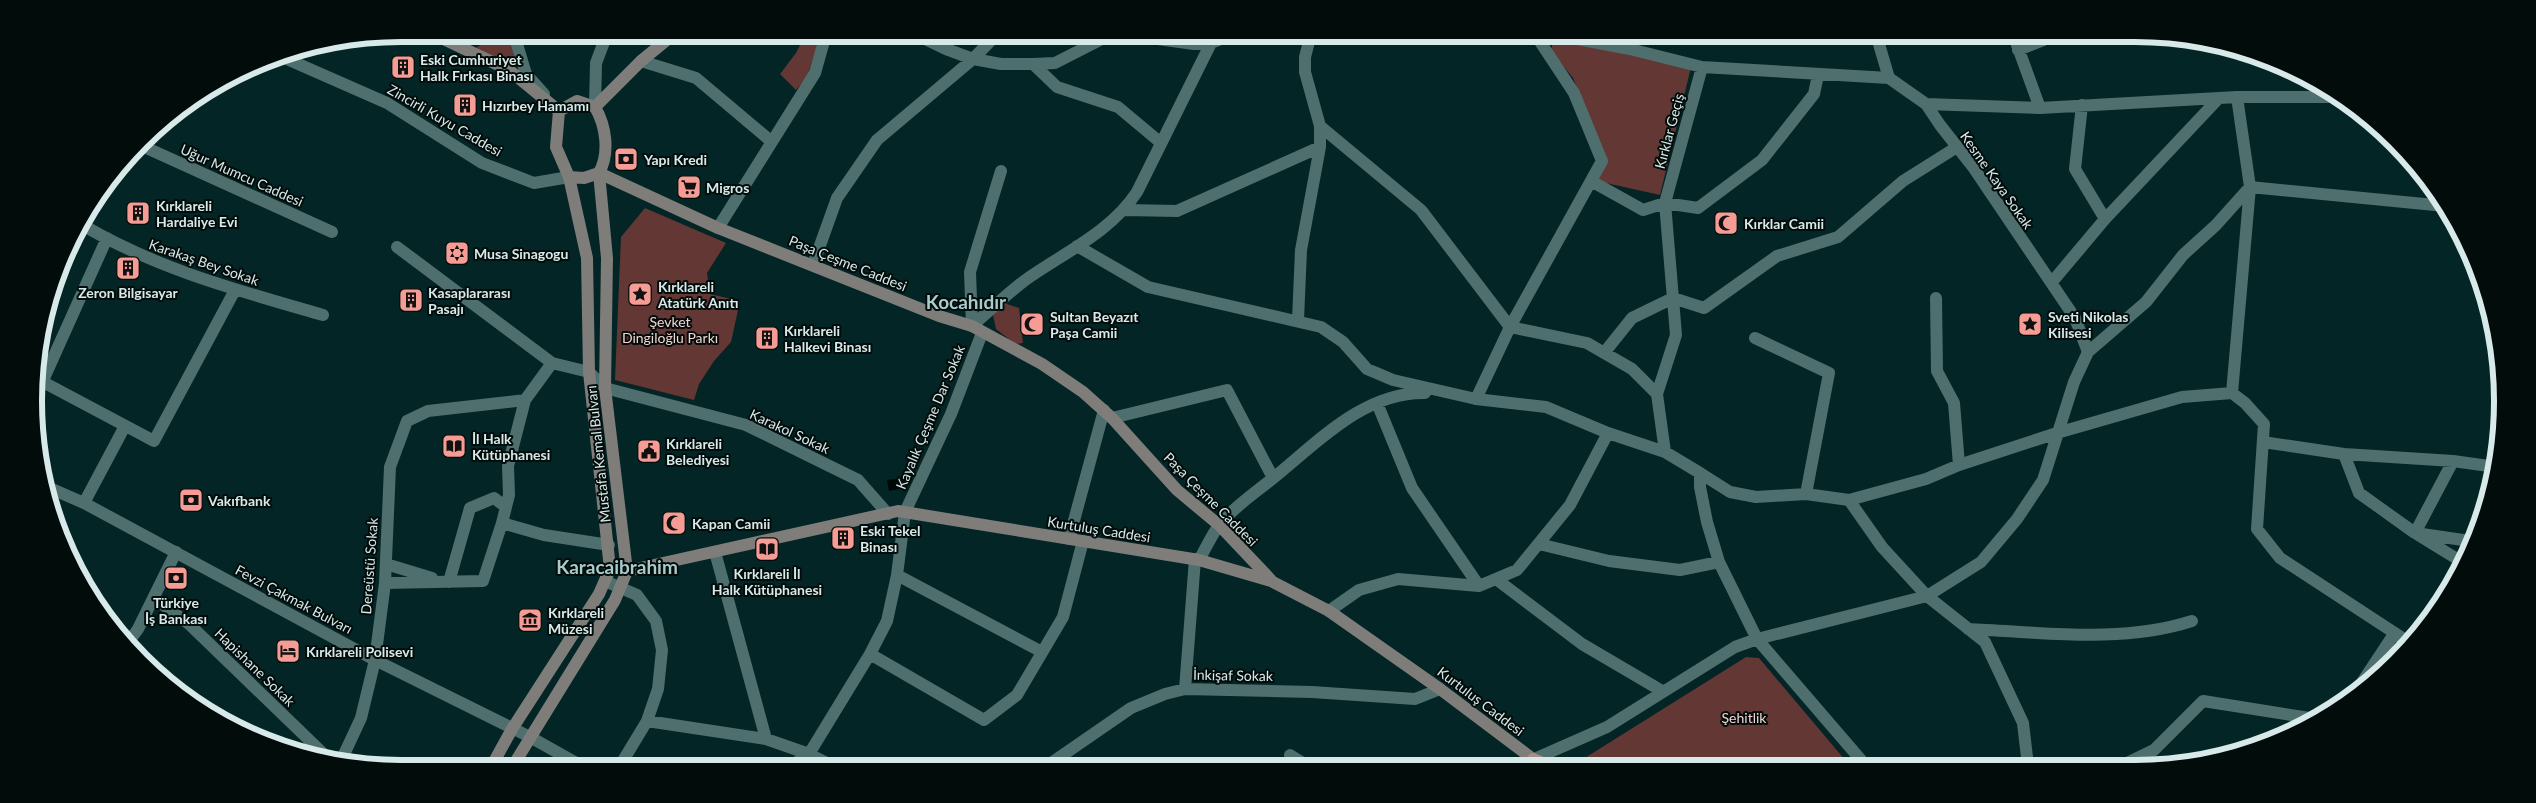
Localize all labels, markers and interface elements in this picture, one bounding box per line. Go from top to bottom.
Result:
place label: Eski Cumhuriyet Halk Fırkası Binası [420,51,533,84]
building icon: Eski Cumhuriyet Halk Fırkası Binası [390,54,416,80]
street label: Zincirli Kuyu Caddesi [385,80,505,160]
building icon: Hızırbey Hamamı [452,92,478,118]
street label: Kırklar Geçiş [1651,92,1687,170]
place label: Hızırbey Hamamı [482,97,589,114]
street label: Kesme Kaya Sokak [1957,128,2037,233]
street label: Uğur Mumcu Caddesi [178,140,306,210]
bank icon: Yapı Kredi [613,146,639,172]
place label: Yapı Kredi [643,151,707,168]
supermarket icon: Migros [676,174,702,200]
place label: Migros [706,179,749,196]
place label: Kırklareli Hardaliye Evi [156,197,238,230]
building icon: Kırklareli Hardaliye Evi [125,200,151,226]
mosque icon: Kırklar Camii [1713,210,1739,236]
place label: Kırklar Camii [1744,215,1824,232]
street label: Paşa Çeşme Caddesi [787,232,909,294]
street label: Karakaş Bey Sokak [147,235,262,289]
synagogue icon: Musa Sinagogu [444,240,470,266]
place label: Musa Sinagogu [474,245,569,262]
building icon: Zeron Bilgisayar [115,255,141,281]
place label: Kırklareli Atatürk Anıtı [657,278,738,311]
place icon: Kırklareli Atatürk Anıtı [627,281,653,307]
place label: Zeron Bilgisayar [78,284,179,301]
place label: Kasaplararası Pasajı [428,284,511,317]
building icon: Kasaplararası Pasajı [398,287,424,313]
district label: Kocahıdır [926,290,1007,313]
place label: Sultan Beyazıt Paşa Camii [1050,308,1139,341]
place label: Sveti Nikolas Kilisesi [2048,308,2128,341]
mosque icon: Sultan Beyazıt Paşa Camii [1019,311,1045,337]
place icon: Sveti Nikolas Kilisesi [2017,311,2043,337]
park label: Şevket Dingiloğlu Parkı [622,313,718,346]
place label: Kırklareli Halkevi Binası [784,322,871,355]
building icon: Kırklareli Halkevi Binası [754,325,780,351]
street label: Kayalık Çeşme Dar Sokak [892,341,968,492]
street label: Mustafa Kemal Bulvarı [582,384,614,524]
street label: Karakol Sokak [747,405,834,457]
place label: İl Halk Kütüphanesi [472,430,550,463]
library icon: İl Halk Kütüphanesi [441,433,467,459]
place label: Kırklareli Belediyesi [666,435,729,468]
public building icon: Kırklareli Belediyesi [636,438,662,464]
street label: Paşa Çeşme Caddesi [1161,449,1261,549]
bank icon: Vakıfbank [178,487,204,513]
place label: Vakıfbank [207,492,271,509]
mosque icon: Kapan Camii [661,510,687,536]
street label: Kurtuluş Caddesi [1046,512,1152,546]
place label: Kapan Camii [692,515,770,532]
street label: Dereüstü Sokak [357,516,381,615]
place label: Eski Tekel Binası [860,522,920,555]
building icon: Eski Tekel Binası [830,525,856,551]
library icon: Kırklareli İl Halk Kütüphanesi [754,536,780,562]
district label: Karacaibrahim [556,555,678,578]
street label: Fevzi Çakmak Bulvarı [233,561,355,637]
bank icon: Türkiye İş Bankası [163,565,189,591]
place label: Kırklareli İl Halk Kütüphanesi [712,565,822,598]
place label: Türkiye İş Bankası [145,594,207,627]
place label: Kırklareli Müzesi [548,604,604,637]
museum icon: Kırklareli Müzesi [517,607,543,633]
street label: Hapishane Sokak [211,624,299,710]
hotel icon: Kırklareli Polisevi [275,638,301,664]
place label: Kırklareli Polisevi [306,643,413,660]
street label: Kurtuluş Caddesi [1434,663,1528,739]
street label: İnkişaf Sokak [1193,666,1274,684]
park label: Şehitlik [1722,709,1767,726]

